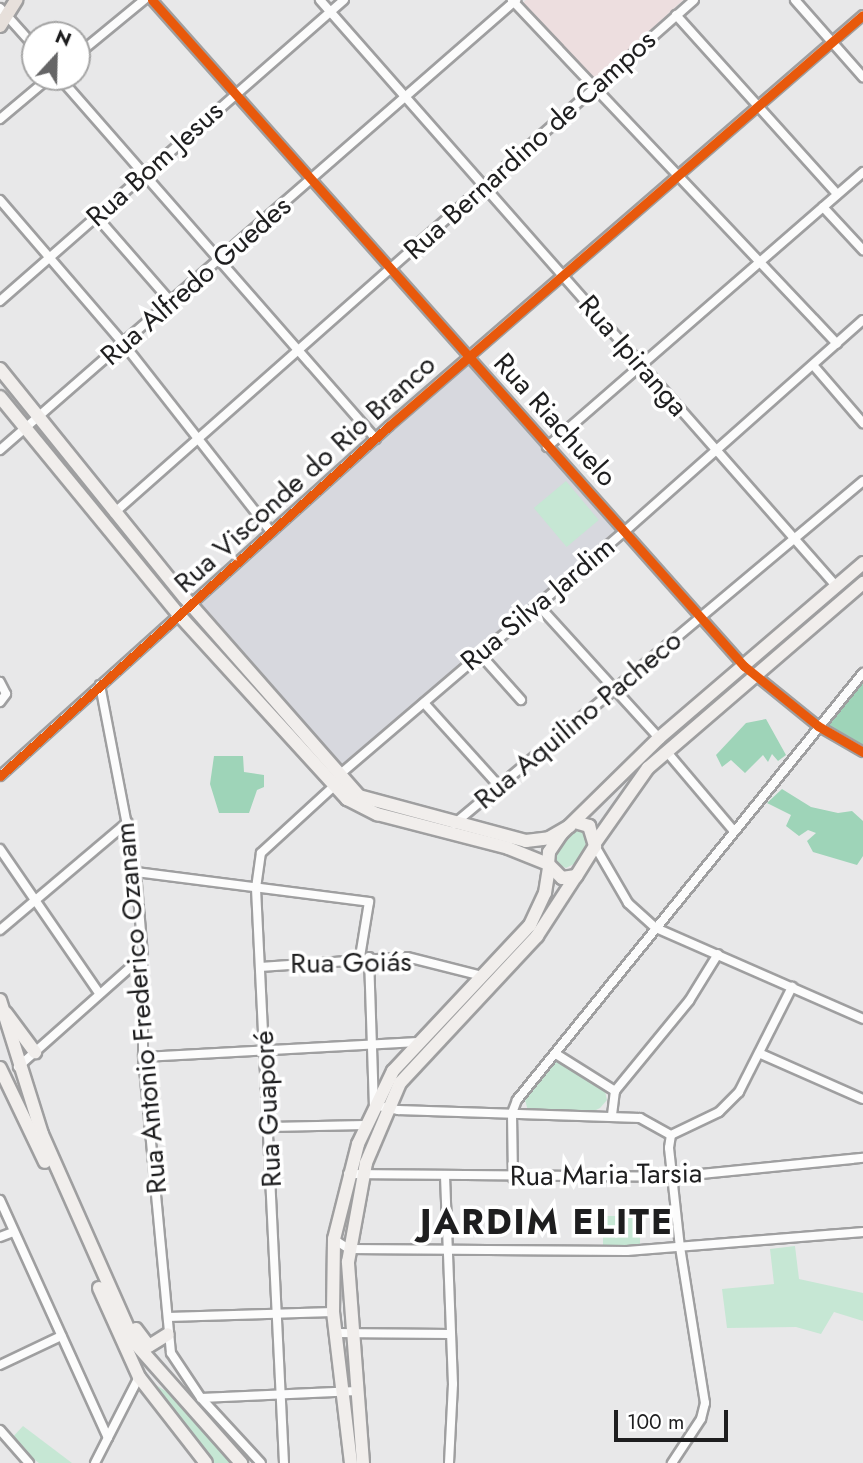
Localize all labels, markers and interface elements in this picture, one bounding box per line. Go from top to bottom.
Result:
north arrow [21,21,91,91]
text: N [51,23,75,53]
street label: Rua Bernardino de Campos [397,23,663,267]
street label: Rua Bom Jesus [80,94,230,234]
street label: Rua Alfredo Guedes [94,189,298,373]
street label: Rua Ipiranga [571,289,695,423]
street label: Rua Riachuelo [486,346,624,494]
street label: Rua Visconde do Rio Branco [167,348,443,600]
street label: Rua Silva Jardim [454,530,622,678]
street label: Rua Aquilino Pacheco [468,624,688,816]
street label: Rua Antonio Frederico Ozanam [108,821,174,1195]
street label: Rua Goiás [290,945,412,981]
street label: Rua Guaporé [247,1030,289,1188]
street label: Rua Maria Tarsia [509,1157,703,1193]
district label: JARDIM ELITE [422,1201,672,1243]
scale bar [618,1396,732,1440]
text: 100 m [627,1407,684,1437]

